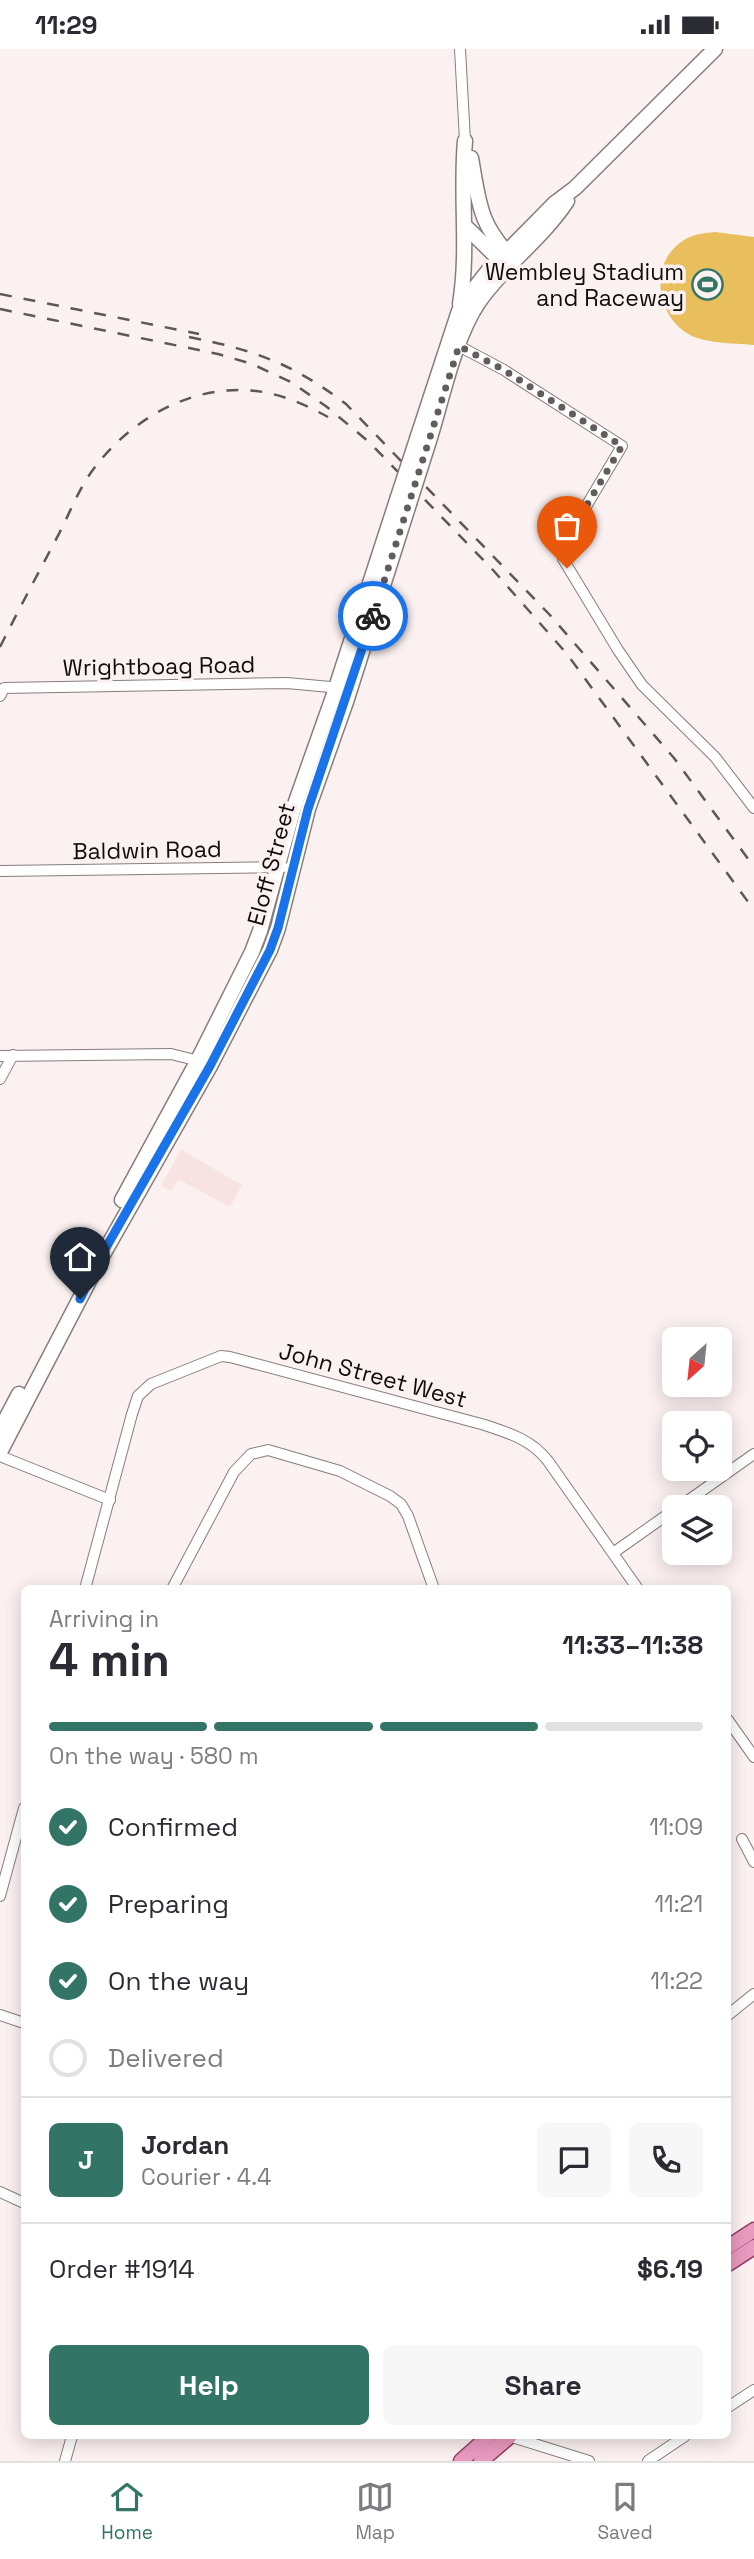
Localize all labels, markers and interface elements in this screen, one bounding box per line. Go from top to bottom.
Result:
text: 11:29 [35,8,98,42]
place label: Wembley Stadium and Raceway [485,257,684,313]
sports icon: Wembley Stadium and Raceway [690,268,724,302]
pin [537,496,597,568]
icon: bag [548,507,586,545]
courier [338,581,408,651]
icon: bike [354,597,392,635]
street label: Wrightboag Road [62,649,256,683]
street label: Eloff Street [240,799,302,929]
street label: Baldwin Road [72,834,222,866]
pin [50,1227,110,1299]
icon: home [61,1238,99,1276]
north arrow [662,1327,732,1397]
map controls [662,1327,732,1565]
street label: John Street West [276,1336,470,1414]
button: locate [662,1411,732,1481]
button: layers [662,1495,732,1565]
text: Arriving in [49,1604,159,1634]
text: 11:33–11:38 [562,1628,703,1662]
text: 4 min [49,1631,170,1689]
text: On the way · 580 m [49,1741,259,1771]
icon: check [49,1808,87,1846]
text: Confirmed [108,1810,238,1844]
text: 11:09 [649,1812,703,1842]
icon: check [49,1885,87,1923]
text: Preparing [108,1887,229,1921]
text: 11:21 [654,1889,703,1919]
icon: check [49,1962,87,2000]
text: On the way [108,1964,249,1998]
text: 11:22 [650,1966,703,1996]
text: Delivered [108,2041,224,2075]
button: chat [537,2123,611,2197]
button: phone [629,2123,703,2197]
text: Jordan [141,2128,229,2162]
text: J [78,2143,94,2177]
text: Courier · 4.4 [141,2162,271,2192]
text: Order #1914 [49,2252,195,2286]
text: $6.19 [637,2252,703,2286]
button: Help [49,2345,369,2425]
button: Share [383,2345,703,2425]
tab: Home [101,2478,153,2545]
tab: Map [355,2478,395,2545]
tab: Saved [597,2478,653,2545]

